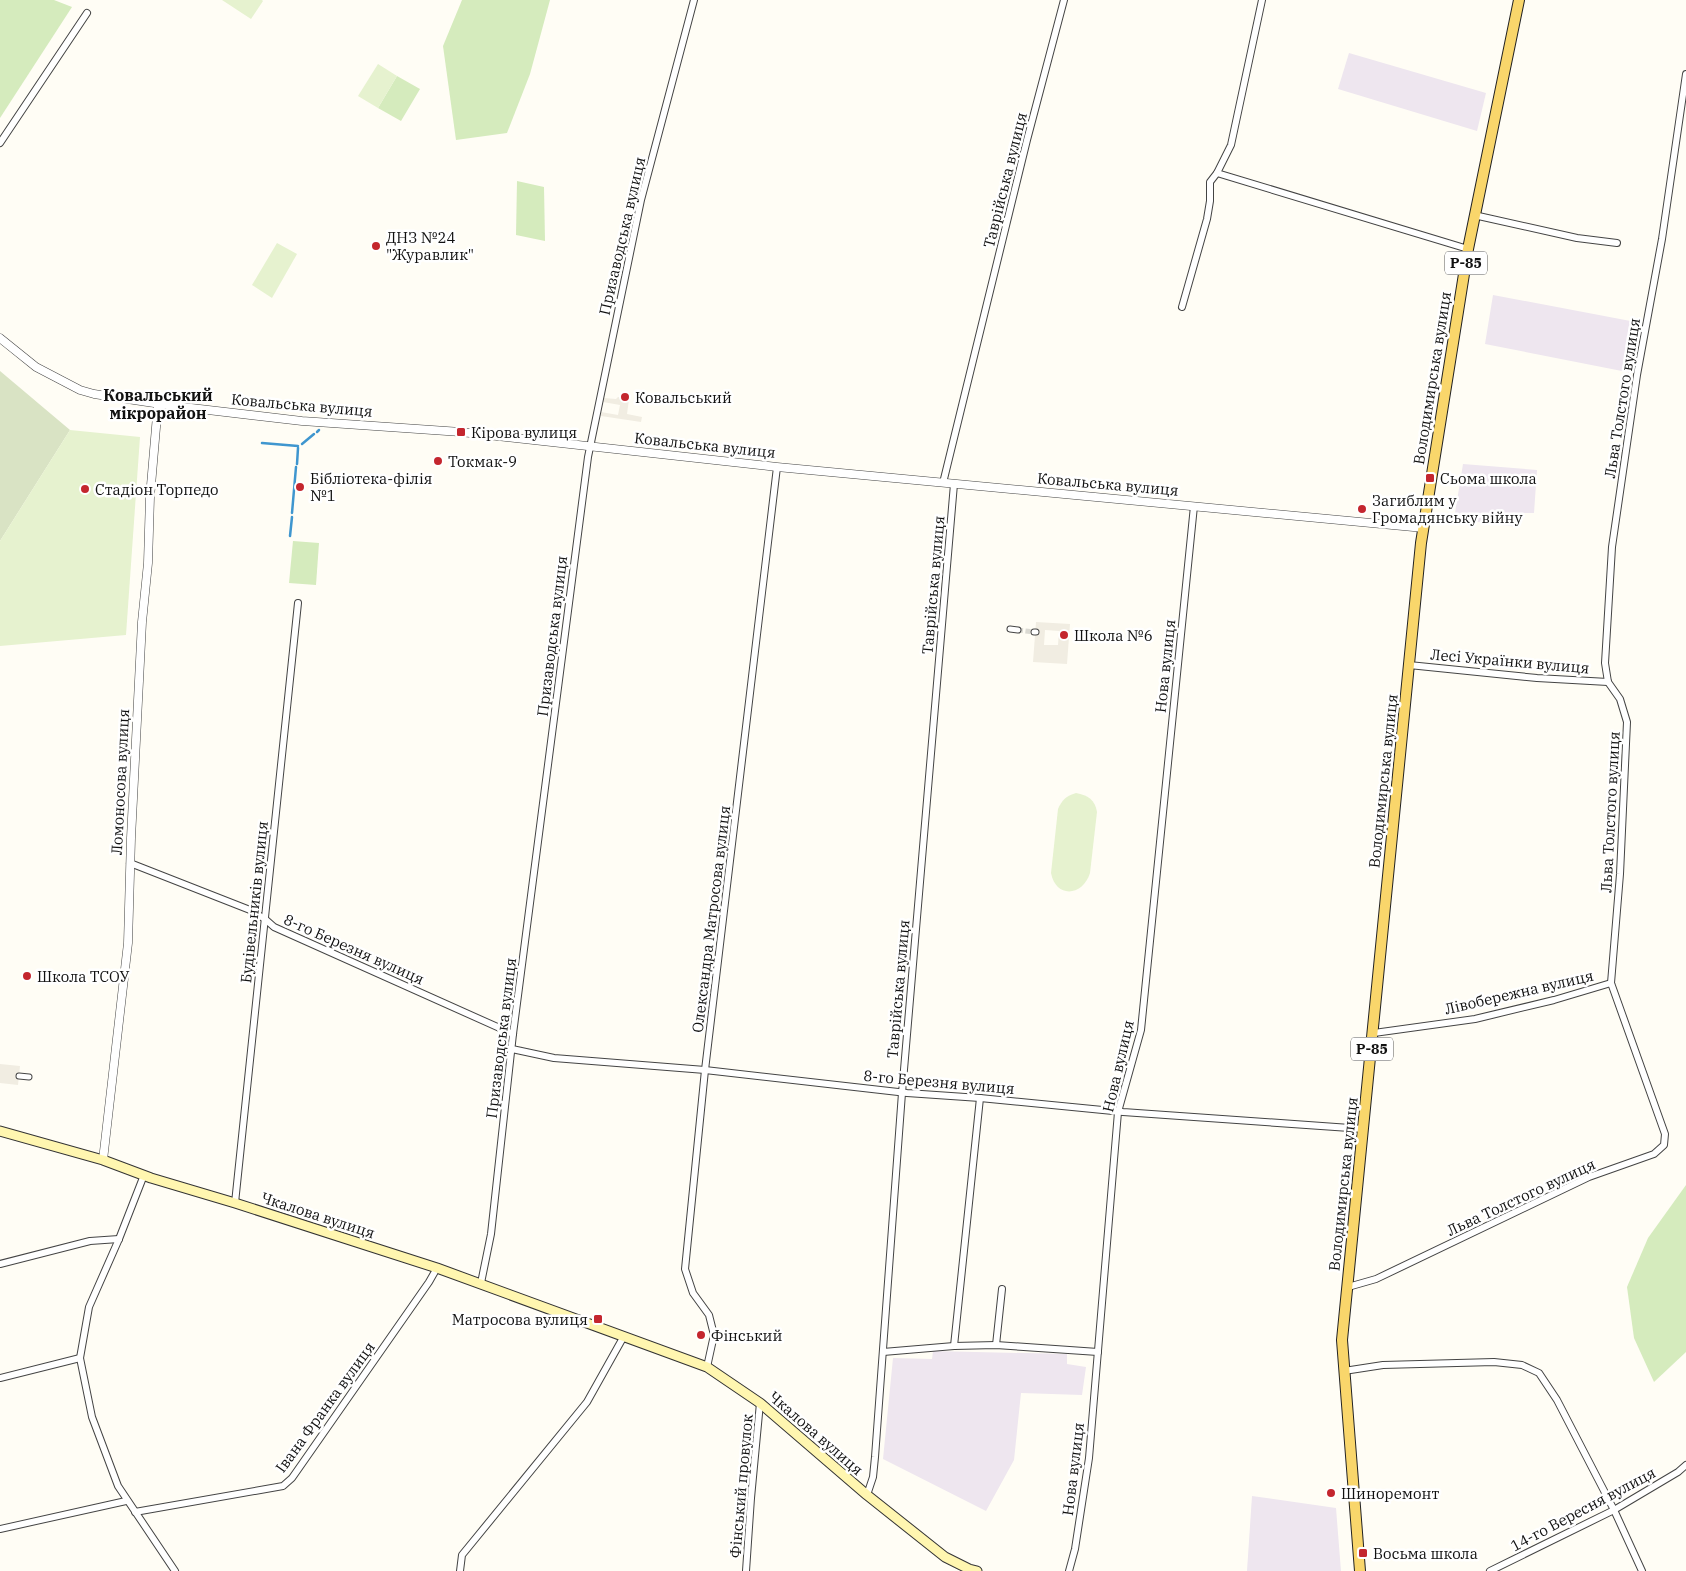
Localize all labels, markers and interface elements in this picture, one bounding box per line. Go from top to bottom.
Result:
street label: Таврійська вулиця [979,110,1031,250]
street label: Призаводська вулиця [595,155,649,317]
place label: ДНЗ №24 "Журавлик" [386,228,474,264]
marker: ДНЗ №24 "Журавлик" [370,240,382,252]
road number: Р-85 [1445,252,1487,274]
street label: Володимирська вулиця [1409,290,1455,466]
street label: Льва Толстого вулиця [1600,317,1644,479]
district label: Ковальський мікрорайон [103,385,213,423]
place label: Ковальський [635,388,732,407]
street label: Ковальська вулиця [230,389,374,421]
marker: Ковальський [619,391,631,403]
place label: Кірова вулиця [471,423,577,442]
marker: Кірова вулиця [455,426,467,438]
street label: Ковальська вулиця [633,428,777,462]
place label: Токмак-9 [448,452,517,471]
marker: Токмак-9 [432,455,444,467]
street label: Ковальська вулиця [1036,468,1180,500]
place label: Бібліотека-філія №1 [310,469,432,505]
place label: Сьома школа [1440,469,1537,488]
marker: Сьома школа [1424,472,1436,484]
place label: Стадіон Торпедо [95,480,219,499]
marker: Бібліотека-філія №1 [294,481,306,493]
marker: Стадіон Торпедо [79,483,91,495]
place label: Загиблим у Громадянську війну [1372,491,1523,527]
marker: Загиблим у Громадянську війну [1356,503,1368,515]
street label: Таврійська вулиця [917,515,949,655]
street label: Призаводська вулиця [533,555,571,717]
street label: Нова вулиця [1151,618,1179,714]
place label: Школа №6 [1074,626,1153,645]
marker: Школа №6 [1058,629,1070,641]
street label: Лесі Українки вулиця [1430,645,1590,677]
street label: Володимирська вулиця [1364,693,1402,869]
street label: Ломоносова вулиця [107,708,133,856]
street label: Льва Толстого вулиця [1596,731,1624,893]
street label: Олександра Матросова вулиця [688,804,734,1034]
street label: Будівельників вулиця [236,820,272,984]
street label: 8-го Березня вулиця [281,909,427,989]
street label: Таврійська вулиця [882,919,914,1059]
street label: Призаводська вулиця [482,957,520,1119]
street label: Лівобережна вулиця [1443,966,1595,1018]
place label: Школа ТСОУ [37,967,129,986]
marker: Школа ТСОУ [21,970,33,982]
street label: Нова вулиця [1098,1018,1138,1114]
road number: Р-85 [1351,1038,1393,1060]
street label: 8-го Березня вулиця [863,1066,1015,1098]
street label: Володимирська вулиця [1324,1096,1362,1272]
street label: Льва Толстого вулиця [1444,1154,1598,1240]
street label: Чкалова вулиця [259,1188,377,1242]
place label: Матросова вулиця [452,1310,588,1329]
marker: Матросова вулиця [592,1313,604,1325]
place label: Фінський [711,1326,783,1345]
marker: Фінський [695,1329,707,1341]
street label: Івана Франка вулиця [271,1338,379,1476]
street label: Чкалова вулиця [765,1387,867,1479]
street label: Фінський провулок [725,1413,757,1559]
street label: Нова вулиця [1058,1421,1088,1517]
street label: 14-го Вересня вулиця [1507,1463,1659,1555]
place label: Шиноремонт [1341,1484,1439,1503]
marker: Шиноремонт [1325,1487,1337,1499]
place label: Восьма школа [1373,1544,1478,1563]
marker: Восьма школа [1357,1547,1369,1559]

